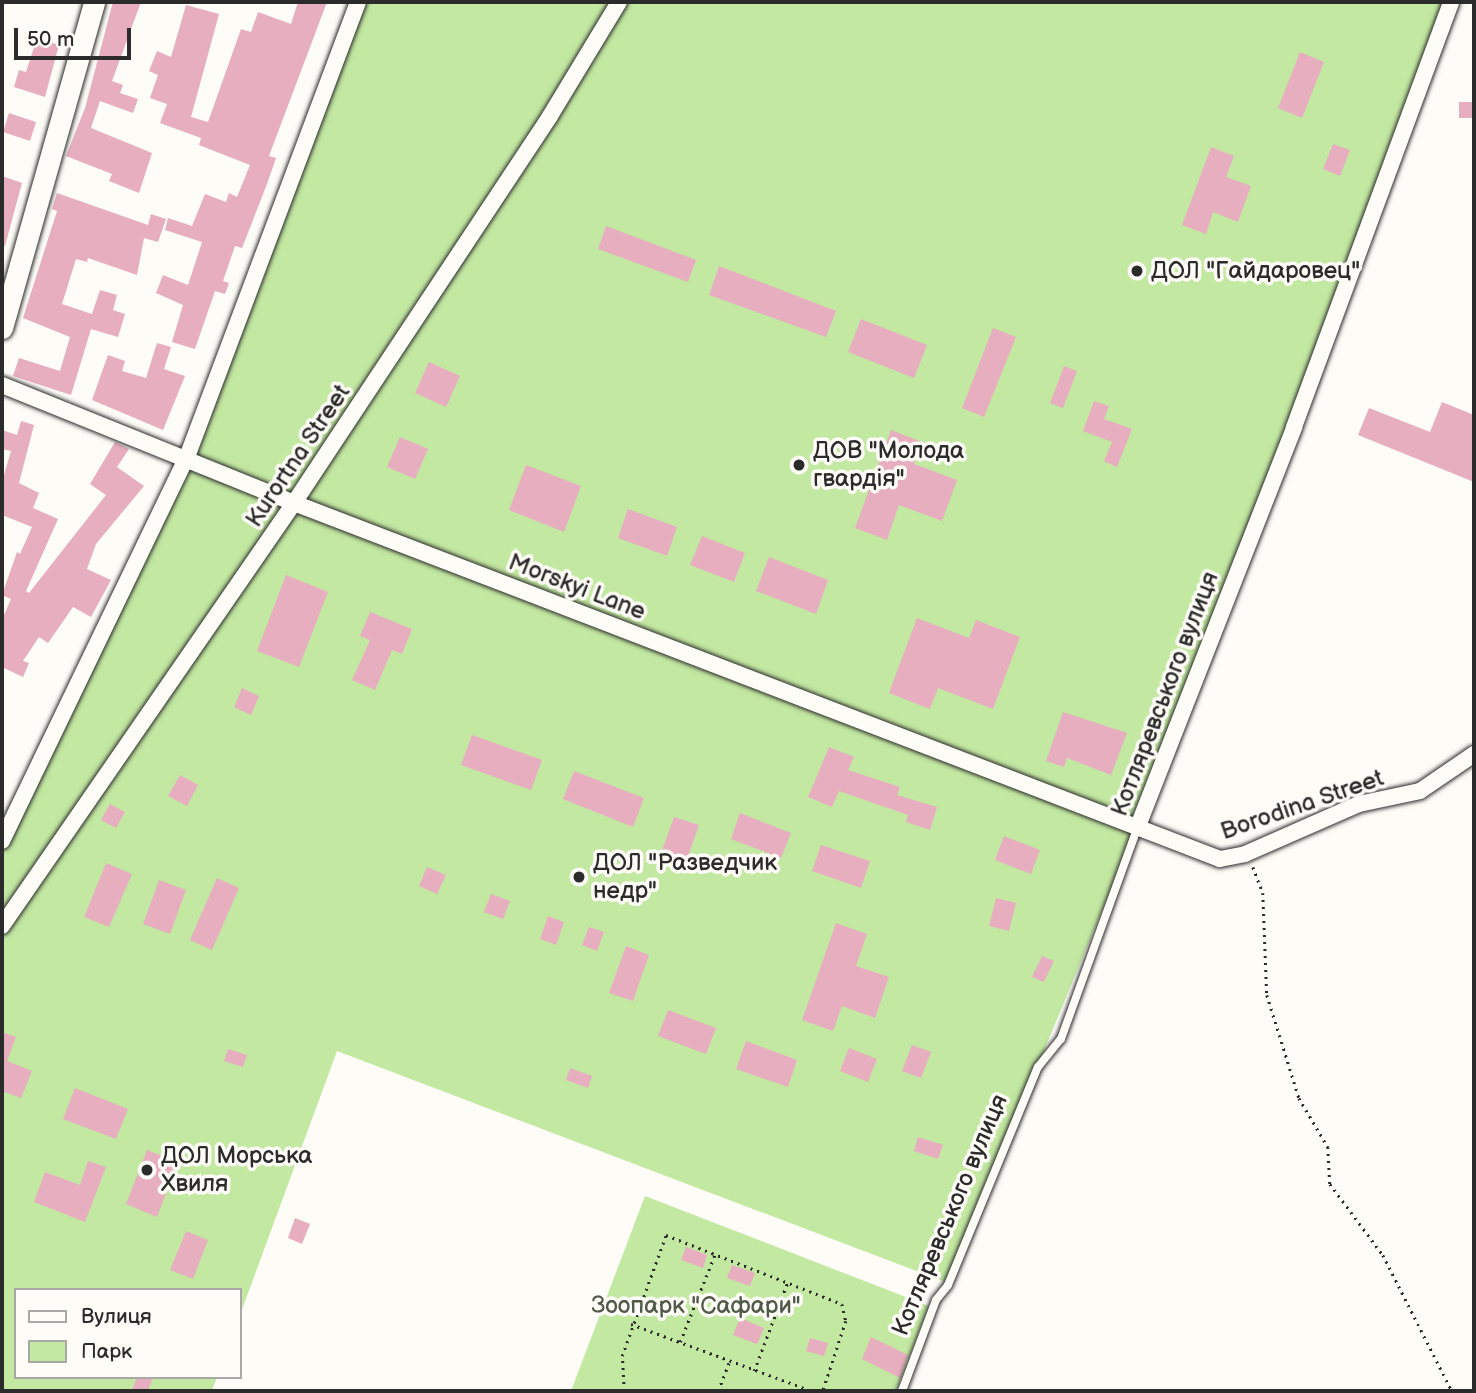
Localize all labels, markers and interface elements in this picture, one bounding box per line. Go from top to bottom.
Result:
scale bar [18,14,135,58]
text: 50 m [27,27,74,52]
place label: ДОЛ "Гайдаровец" [1151,257,1360,285]
marker: ДОЛ "Гайдаровец" [1129,263,1145,279]
street label: Kurortna Street [240,379,356,533]
place label: ДОВ "Молода гвардія" [813,437,964,493]
marker: ДОВ "Молода гвардія" [791,457,807,473]
street label: Morskyi Lane [504,548,650,626]
street label: Котляревського вулиця [1105,568,1225,820]
street label: Borodina Street [1217,764,1387,846]
place label: ДОЛ "Разведчик недр" [593,849,777,905]
marker: ДОЛ "Разведчик недр" [571,869,587,885]
street label: Котляревського вулиця [886,1090,1014,1340]
place label: ДОЛ Морська Хвиля [161,1142,313,1198]
marker: ДОЛ Морська Хвиля [139,1162,155,1178]
legend [14,1288,242,1379]
park label: Зоопарк "Сафари" [591,1292,801,1320]
text: Вулиця [81,1304,152,1329]
text: Парк [81,1339,132,1364]

